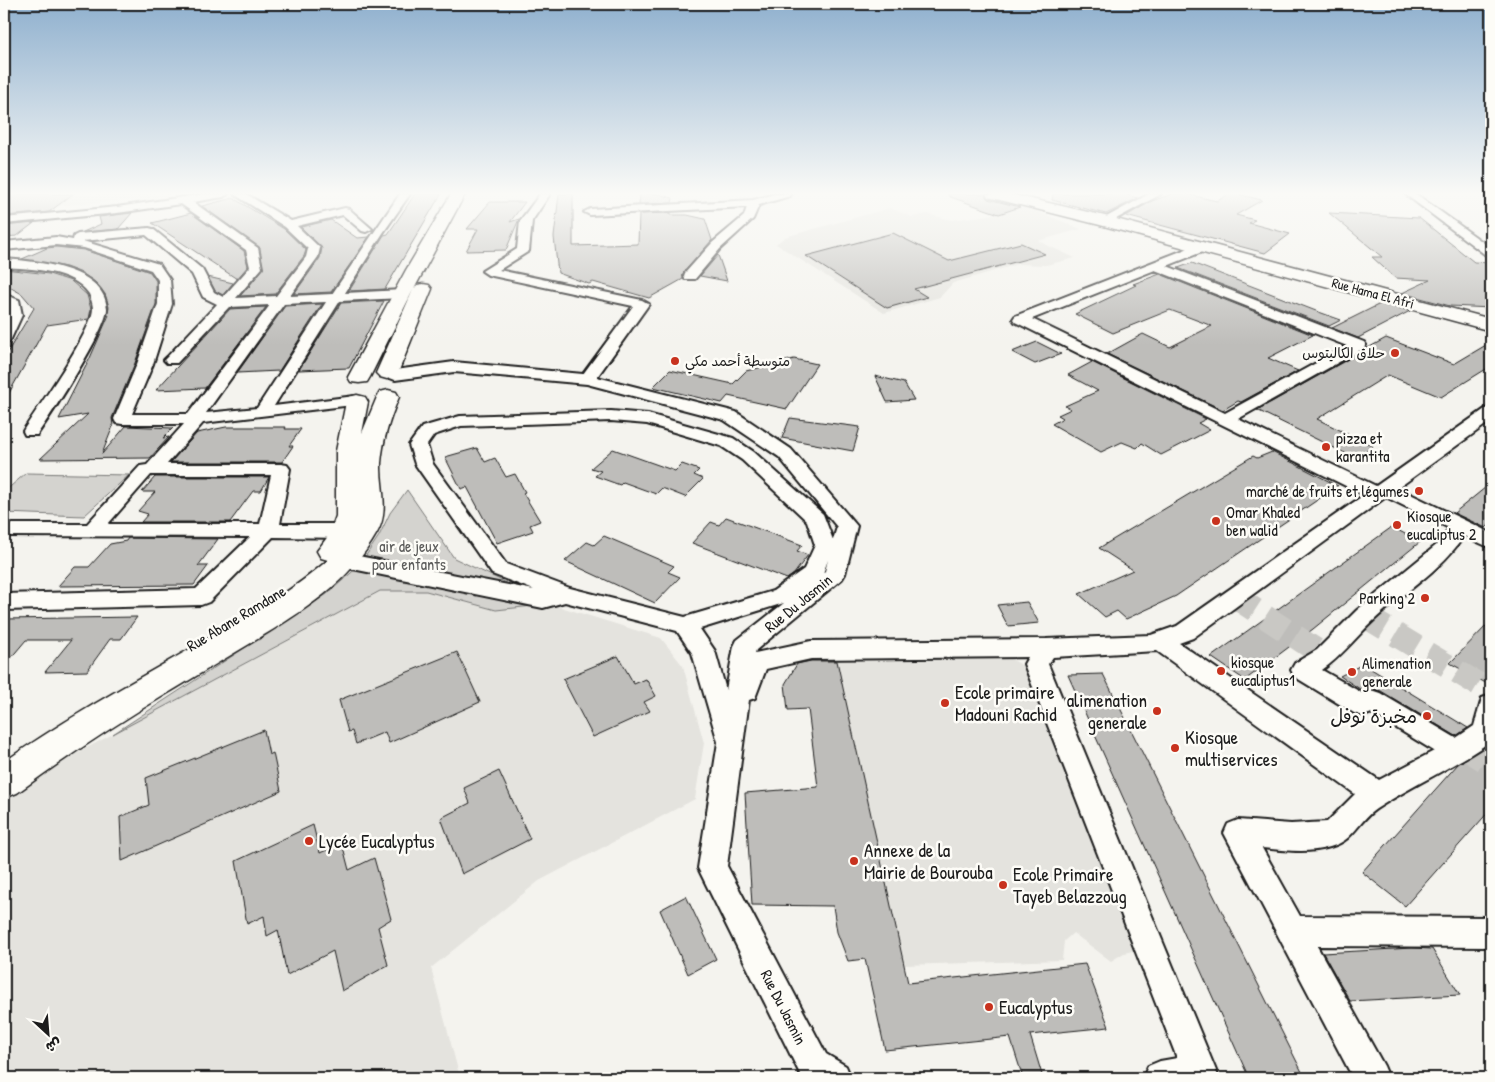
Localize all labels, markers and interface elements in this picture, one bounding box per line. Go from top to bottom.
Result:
street label: Rue Hama El Afri [1330,272,1416,313]
place label: حلاق الكاليتوس [1302,343,1385,362]
marker: حلاق الكاليتوس [1389,347,1401,359]
place label: متوسطة أحمد مكي [685,351,790,374]
marker: متوسطة أحمد مكي [669,355,681,367]
place label: pizza et karantita [1336,427,1389,467]
marker: pizza et karantita [1320,441,1332,453]
place label: marché de fruits et légumes [1246,480,1409,502]
marker: marché de fruits et légumes [1413,485,1425,497]
place label: Omar Khaled ben walid [1226,501,1300,541]
place label: Kiosque eucaliptus 2 [1407,505,1477,545]
marker: Omar Khaled ben walid [1210,515,1222,527]
marker: Kiosque eucaliptus 2 [1391,519,1403,531]
park label: air de jeux pour enfants [372,535,446,575]
street label: Rue Du Jasmin [759,569,837,637]
street label: Rue Abane Ramdane [182,579,290,656]
place label: Parking 2 [1359,587,1416,609]
marker: Parking 2 [1419,592,1431,604]
place label: kiosque eucaliptus1 [1231,651,1295,691]
place label: Alimenation generale [1362,652,1431,692]
marker: kiosque eucaliptus1 [1215,665,1227,677]
marker: Alimenation generale [1346,666,1358,678]
place label: Ecole primaire Madouni Rachid [955,679,1057,727]
place label: alimenation generale [1067,687,1147,735]
marker: Ecole primaire Madouni Rachid [939,697,951,709]
place label: مخبزة نوفل [1330,703,1417,729]
marker: alimenation generale [1151,705,1163,717]
marker: مخبزة نوفل [1421,710,1433,722]
place label: Kiosque multiservices [1185,724,1278,772]
marker: Kiosque multiservices [1169,742,1181,754]
place label: Lycée Eucalyptus [319,828,434,854]
marker: Lycée Eucalyptus [303,835,315,847]
place label: Annexe de la Mairie de Bourouba [864,837,993,885]
marker: Annexe de la Mairie de Bourouba [848,855,860,867]
place label: Ecole Primaire Tayeb Belazzoug [1013,861,1127,909]
marker: Ecole Primaire Tayeb Belazzoug [997,879,1009,891]
street label: Rue Du Jasmin [756,966,812,1048]
place label: Eucalyptus [999,994,1073,1020]
marker: Eucalyptus [983,1001,995,1013]
north arrow [22,1010,72,1060]
text: ش [43,1034,65,1058]

